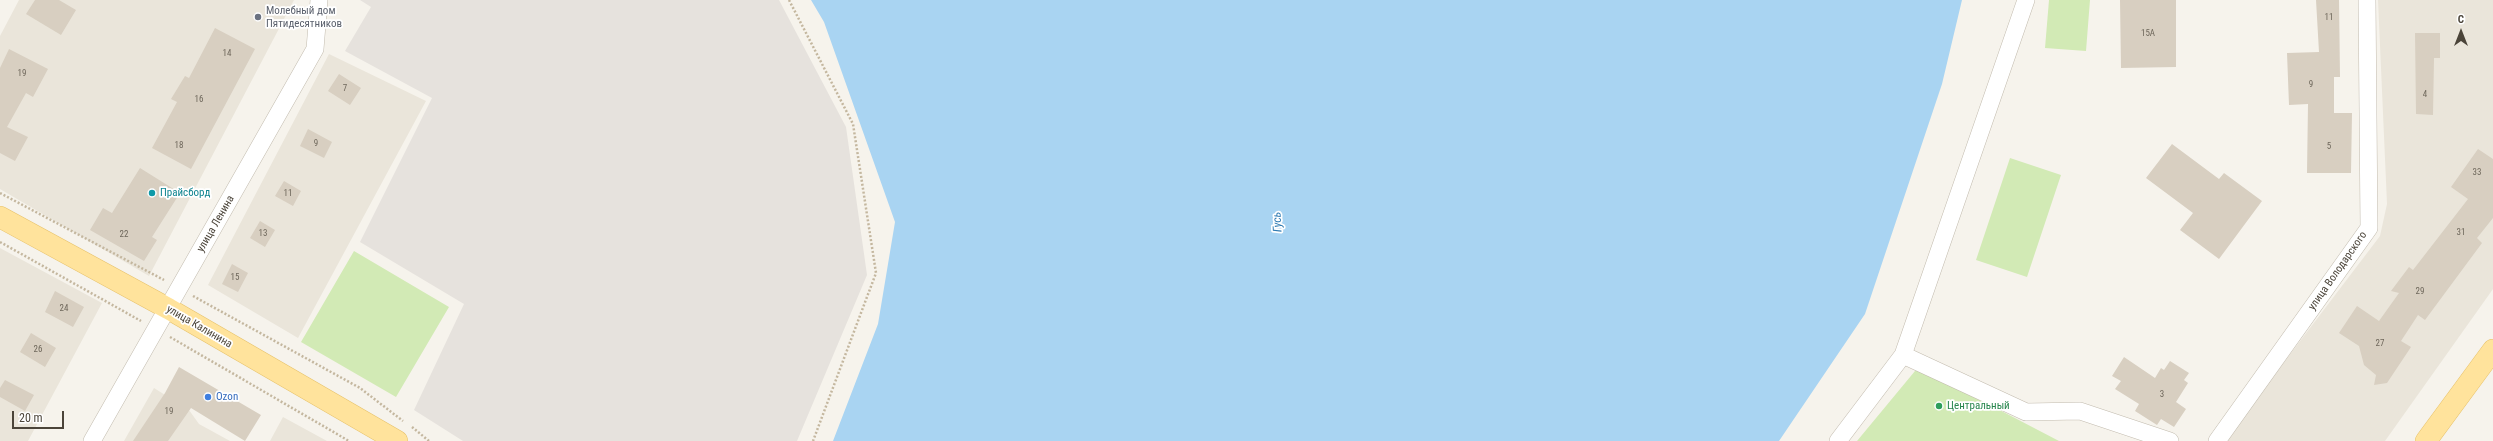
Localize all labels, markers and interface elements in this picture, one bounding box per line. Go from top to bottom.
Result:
place label: Молебный дом Пятидесятников [266,4,342,30]
marker: Молебный дом Пятидесятников [253,12,263,22]
north arrow [2441,12,2481,52]
house number: 11 [2325,13,2333,23]
text: С [2458,13,2464,26]
house number: 15А [2141,29,2155,39]
house number: 14 [223,49,231,59]
house number: 19 [18,69,26,79]
house number: 9 [2309,80,2313,90]
house number: 7 [343,84,347,94]
house number: 4 [2423,90,2427,100]
house number: 16 [195,95,203,105]
house number: 9 [314,139,318,149]
house number: 18 [175,141,183,151]
house number: 5 [2327,142,2331,152]
house number: 33 [2473,168,2481,178]
place label: Прайсборд [160,186,210,200]
marker: Прайсборд [147,188,157,198]
house number: 11 [284,189,292,199]
street label: улица Ленина [195,193,237,255]
water label: Гусь [1270,211,1286,233]
house number: 31 [2457,228,2465,238]
house number: 13 [259,229,267,239]
street label: улица Володарского [2306,229,2370,313]
house number: 22 [120,230,128,240]
house number: 15 [231,273,239,283]
house number: 29 [2416,287,2424,297]
street label: улица Калинина [164,303,234,351]
house number: 24 [60,304,68,314]
house number: 27 [2376,339,2384,349]
house number: 26 [34,345,42,355]
place label: Ozon [216,390,238,404]
house number: 3 [2160,390,2164,400]
marker: Ozon [203,392,213,402]
place label: Центральный [1947,399,2010,413]
marker: Центральный [1934,401,1944,411]
scale bar [14,403,66,429]
house number: 19 [165,407,173,417]
text: 20 m [19,411,43,425]

